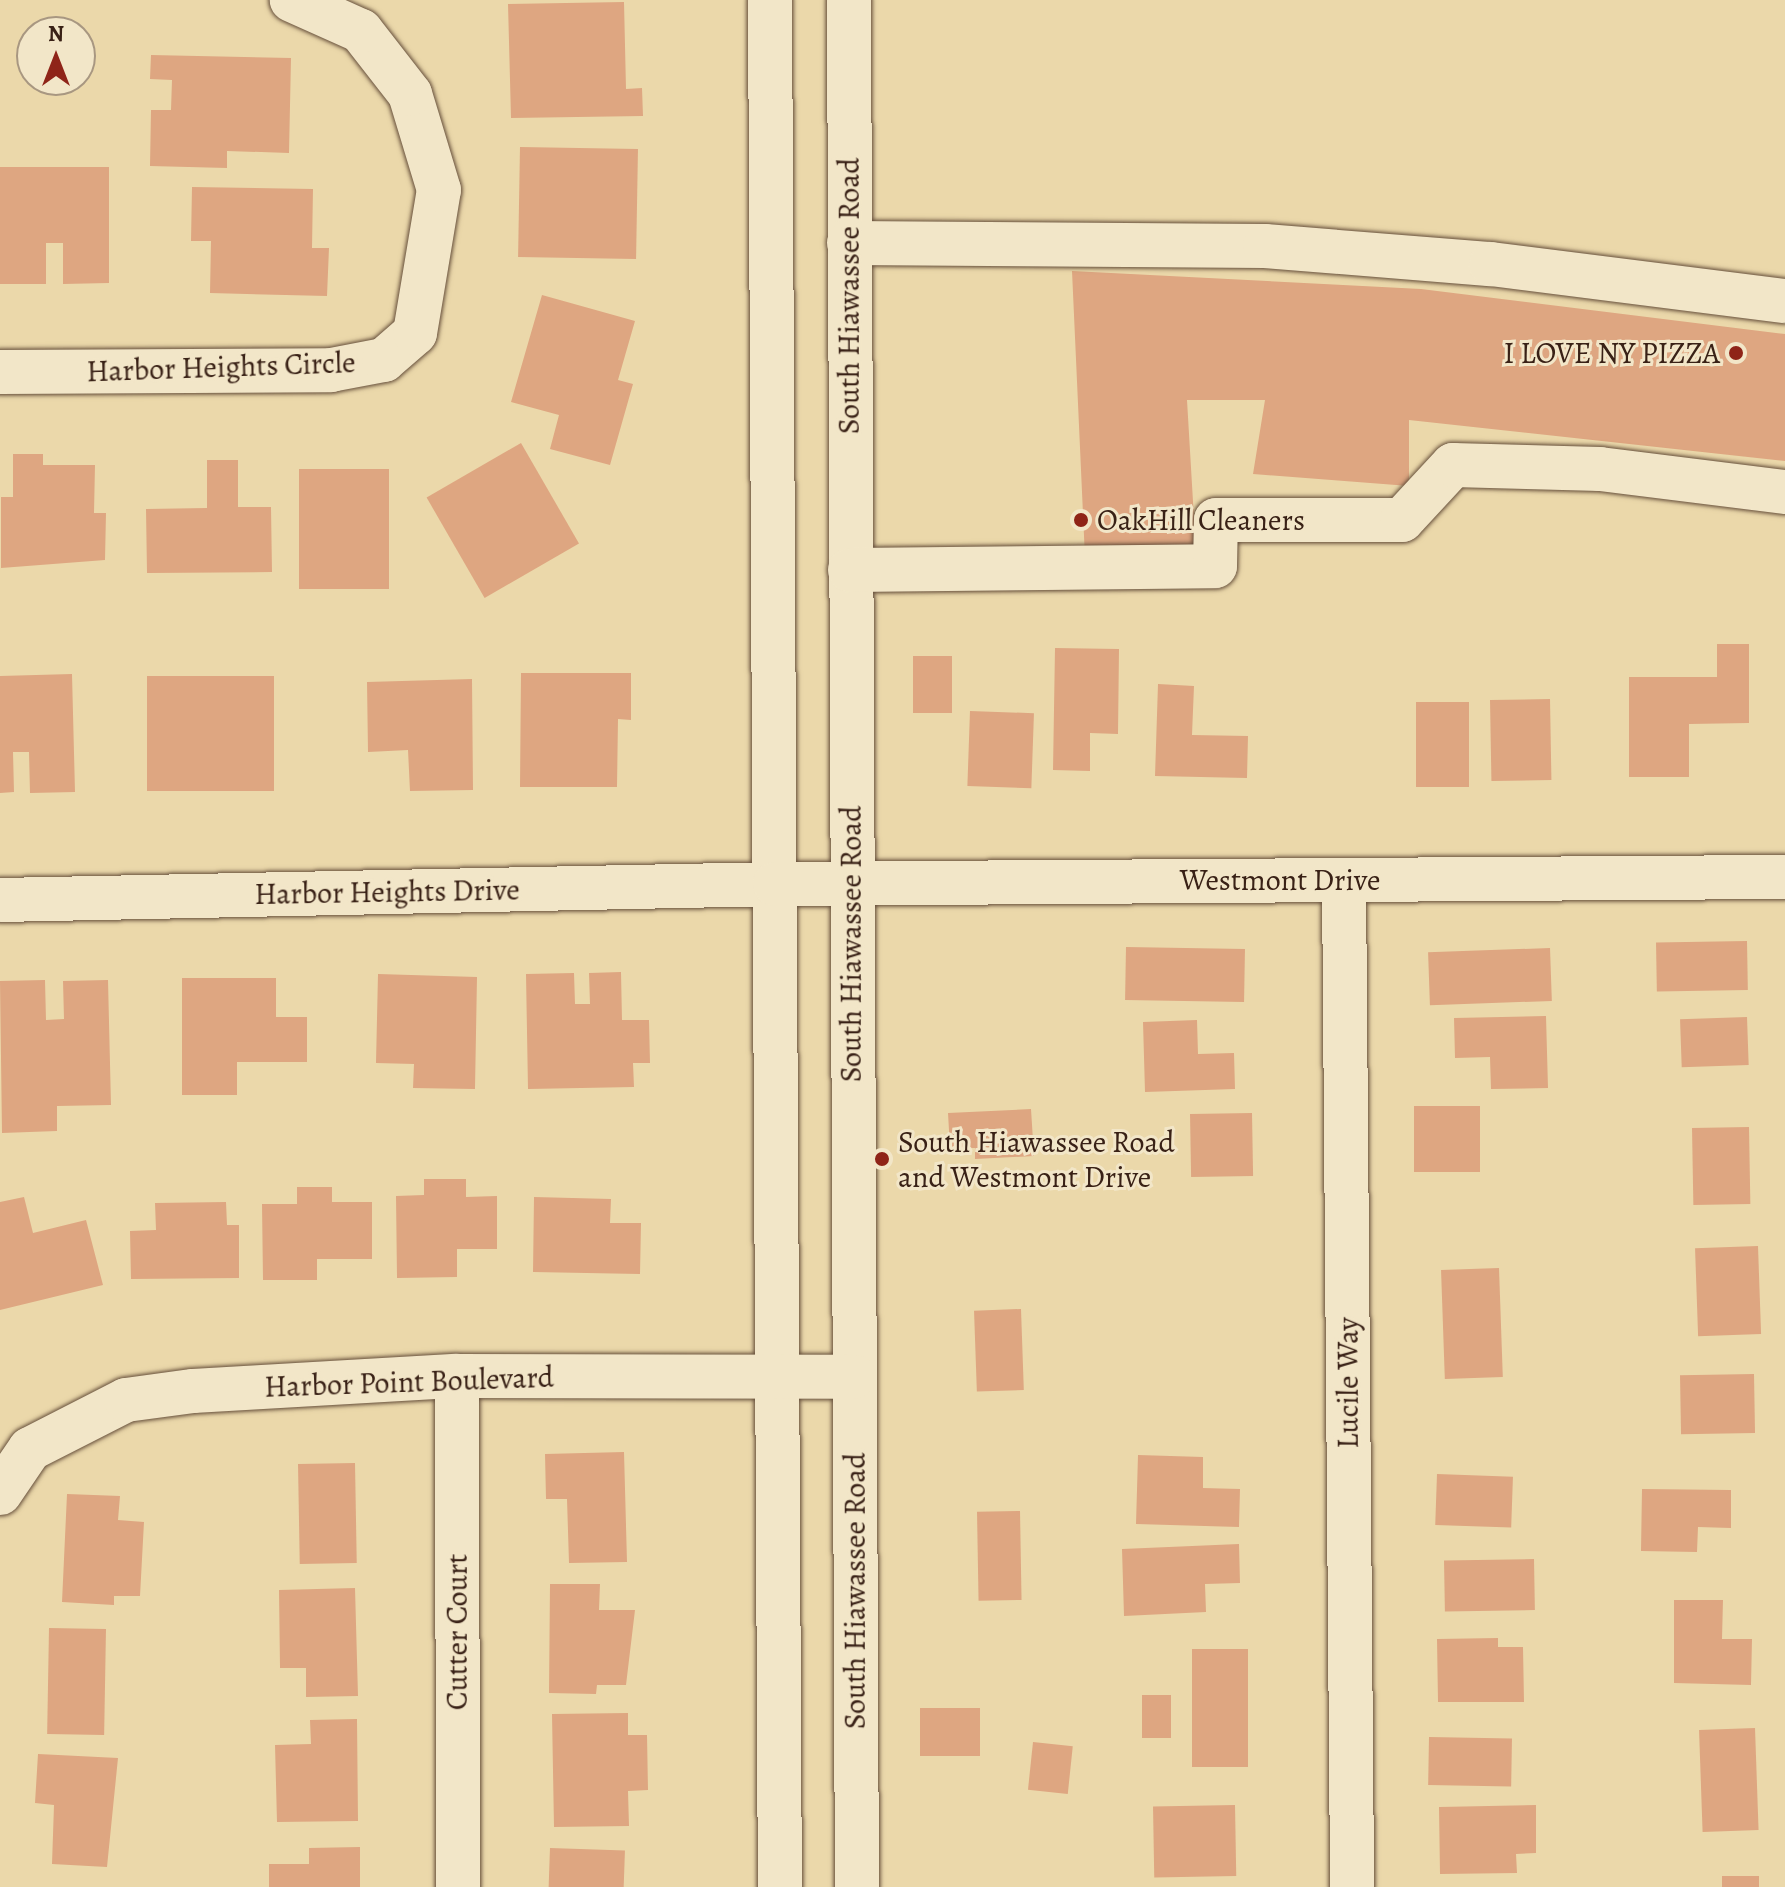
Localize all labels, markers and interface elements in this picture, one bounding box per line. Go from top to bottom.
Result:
north arrow [16,16,96,96]
text: N [48,19,64,49]
street label: South Hiawassee Road [831,158,867,434]
place label: I LOVE NY PIZZA [1504,335,1720,371]
street label: Harbor Heights Circle [86,344,356,390]
marker: I LOVE NY PIZZA [1727,344,1745,362]
place label: OakHill Cleaners [1097,502,1305,538]
marker: OakHill Cleaners [1072,511,1090,529]
street label: South Hiawassee Road [833,806,869,1082]
street label: Westmont Drive [1180,862,1380,898]
street label: Harbor Heights Drive [254,872,520,912]
place label: South Hiawassee Road and Westmont Drive [898,1124,1175,1194]
marker: South Hiawassee Road and Westmont Drive [873,1150,891,1168]
street label: Lucile Way [1330,1317,1366,1449]
street label: Harbor Point Boulevard [264,1359,554,1405]
street label: South Hiawassee Road [837,1453,873,1729]
street label: Cutter Court [439,1554,475,1710]

